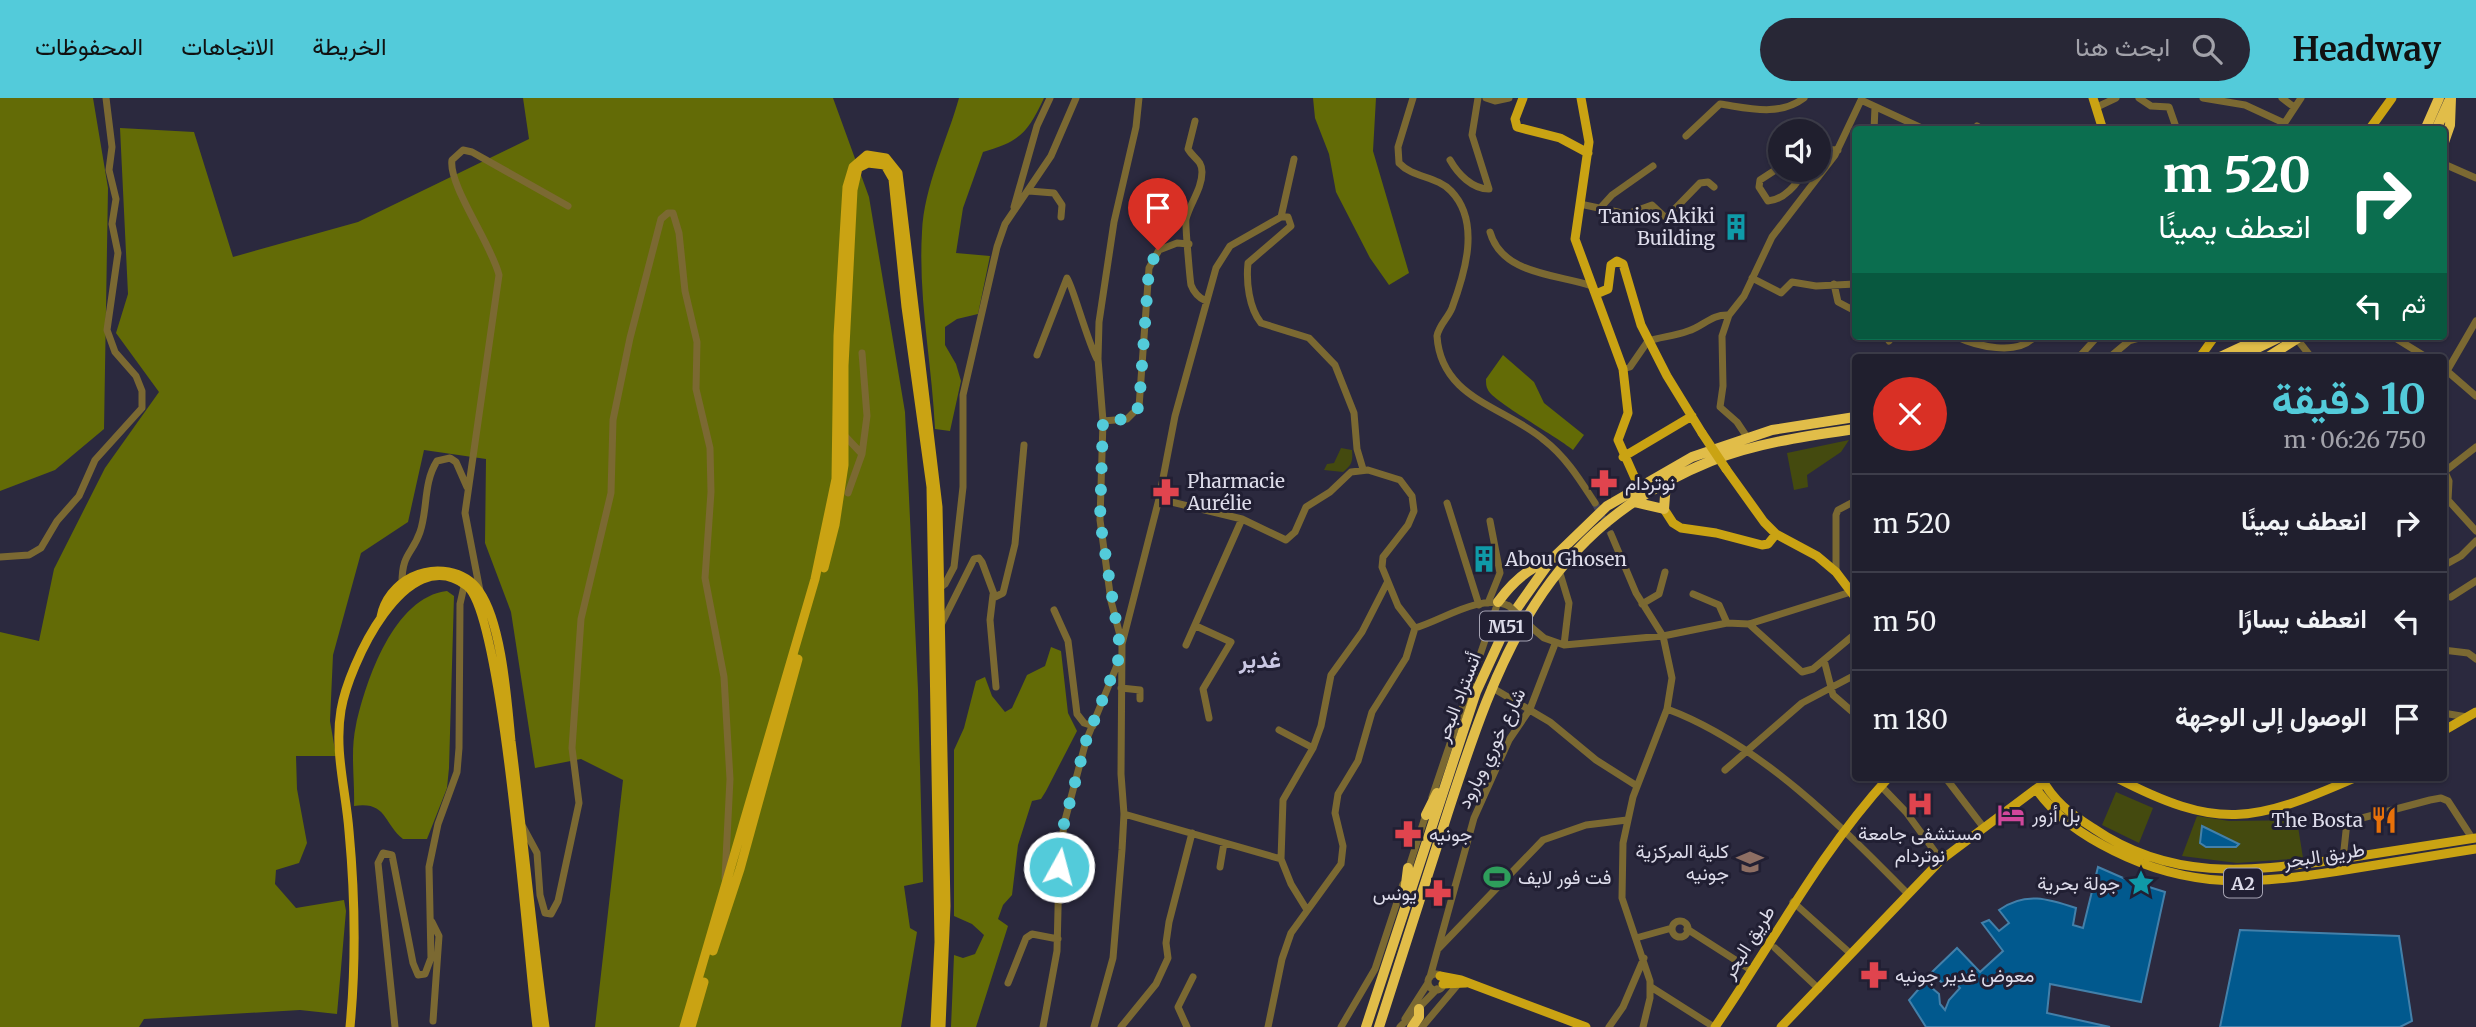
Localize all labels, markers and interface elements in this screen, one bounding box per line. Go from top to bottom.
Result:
search box [1760,18,2250,81]
text: Headway [2292,29,2441,70]
text: ابحث هنا [2075,30,2170,63]
icon: search [2188,30,2226,68]
text: المحفوظات [35,31,143,62]
text: الاتجاهات [181,31,274,62]
text: الخريطة [312,31,387,62]
map controls [1768,119,1831,182]
button: sound [1768,119,1831,182]
text: 520 m [2163,144,2311,205]
icon: right [2335,154,2426,245]
pin [1128,178,1188,250]
icon: arrive [1139,189,1177,227]
place label: Tanios Akiki Building [1598,204,1715,250]
text: انعطف يمينًا [2158,207,2311,247]
building icon: Tanios Akiki Building [1721,212,1751,242]
icon: left [2350,287,2388,325]
text: ثم [2402,287,2426,320]
text: 10 دقيقة [2271,373,2426,425]
button: close [1873,377,1947,451]
text: 750 m · 06:26 [2284,425,2426,454]
pharmacy icon: نوتردام [1589,468,1619,498]
place label: Pharmacie Aurélie [1186,469,1285,515]
place label: نوتردام [1625,471,1675,496]
pharmacy icon: Pharmacie Aurélie [1151,477,1181,507]
text: انعطف يمينًا [2241,504,2367,537]
icon: right [2388,504,2426,542]
text: 520 m [1873,507,1951,540]
building icon: Abou Ghosen [1469,544,1499,574]
place label: Abou Ghosen [1504,547,1627,571]
text: انعطف يسارًا [2238,602,2367,635]
icon: left [2388,602,2426,640]
text: 50 m [1873,605,1937,638]
road number: M51 [1480,612,1532,640]
district label: غدير [1238,645,1281,675]
street label: أتستراد البحر [1430,649,1486,746]
street label: شارع خوري وبارود [1451,684,1534,814]
text: الوصول إلى الوجهة [2175,700,2367,733]
icon: arrive [2388,700,2426,738]
text: 180 m [1873,703,1948,736]
hospital icon: مستشفى جامعة نوتردام [1905,789,1935,819]
hotel icon: بل أزور [1996,800,2026,830]
place label: بل أزور [2031,803,2080,827]
restaurant icon: The Bosta [2369,805,2399,835]
place label: The Bosta [2271,808,2363,832]
pharmacy icon: جونيه [1393,819,1423,849]
place label: مستشفى جامعة نوتردام [1858,821,1982,868]
place label: جونيه [1429,822,1472,846]
position arrow [1022,830,1096,904]
street label: طريق البحر [2281,837,2366,873]
place label: كلية المركزية جونيه [1635,839,1729,885]
school or university icon: كلية المركزية جونيه [1735,847,1765,877]
sports icon: فت فور لايف [1482,862,1512,892]
place label: فت فور لايف [1518,865,1611,889]
place icon: جولة بحرية [2126,868,2156,898]
road number: A2 [2224,868,2262,898]
place label: جولة بحرية [2037,871,2120,895]
pharmacy icon: يونس [1423,878,1453,908]
place label: يونس [1373,881,1417,905]
street label: طريق البحر [1716,901,1780,984]
pharmacy icon: معوض غدير جونيه [1859,960,1889,990]
place label: معوض غدير جونيه [1895,963,2034,987]

